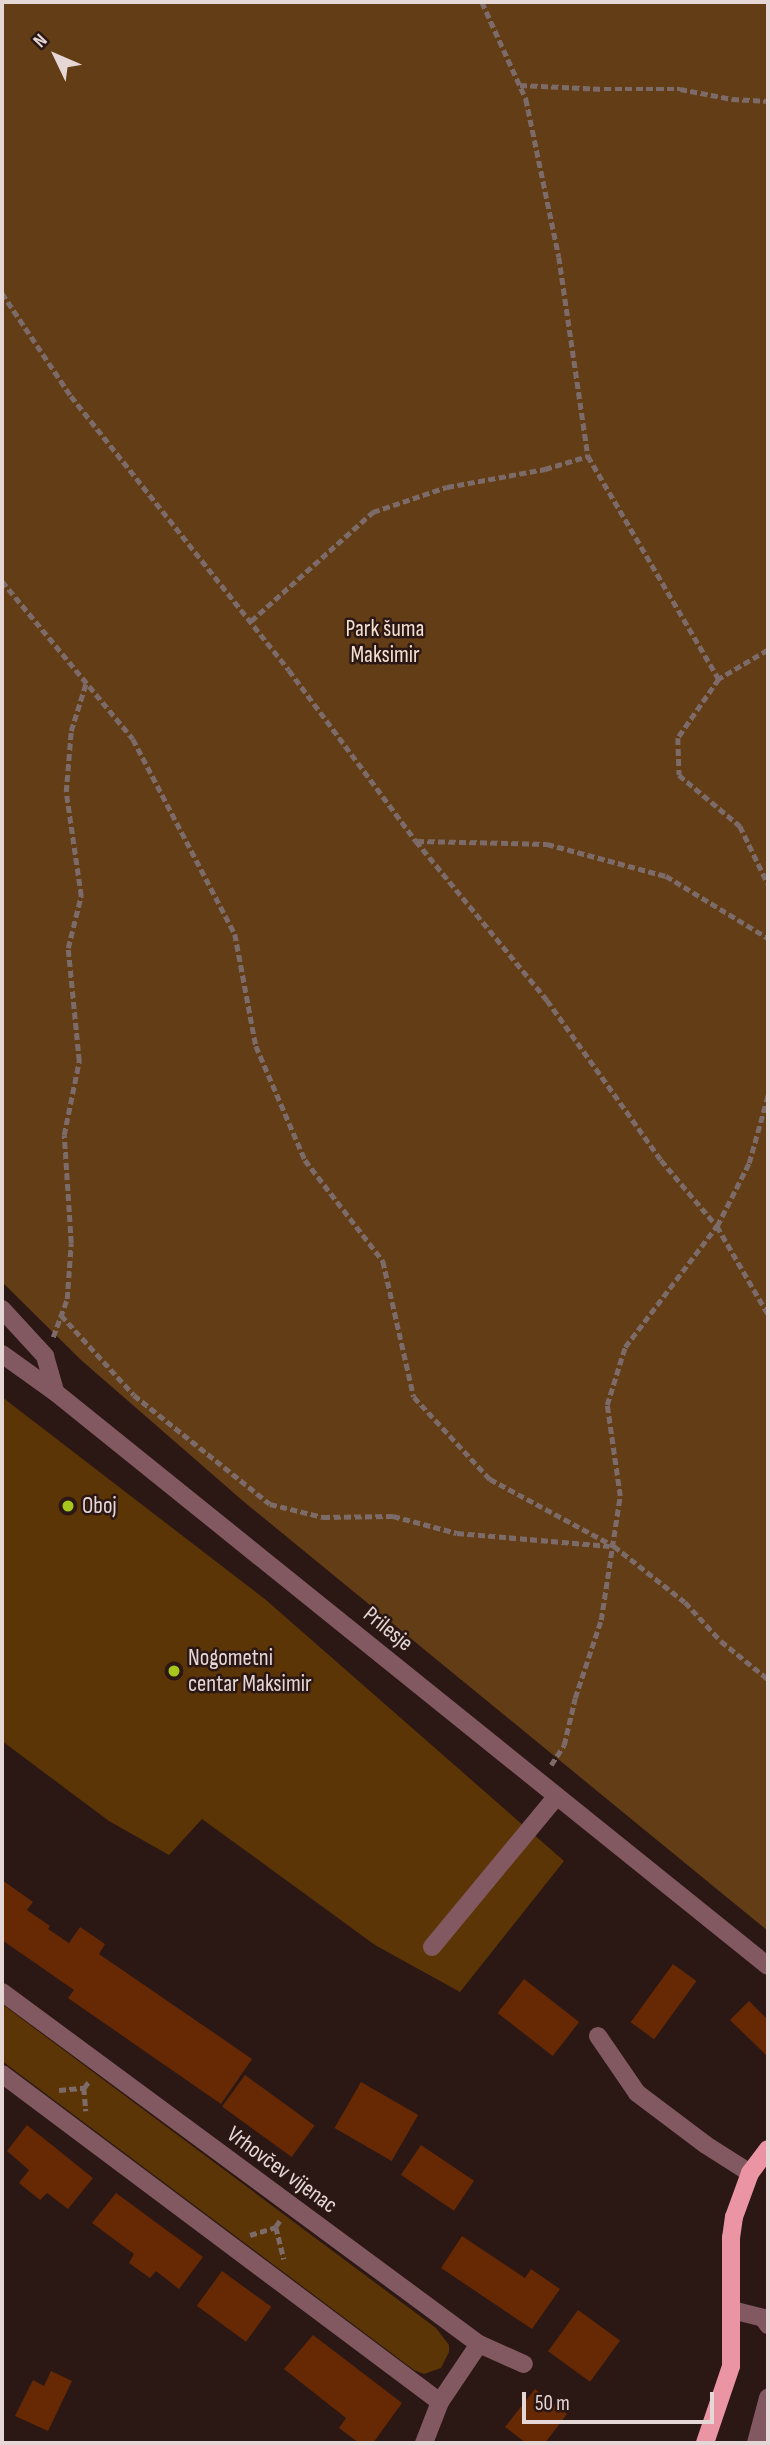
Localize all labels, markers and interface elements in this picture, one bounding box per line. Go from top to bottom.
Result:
north arrow [21,21,91,91]
text: N [29,29,52,53]
park label: Park šuma Maksimir [346,615,424,669]
place label: Oboj [82,1492,117,1520]
marker: Oboj [60,1498,76,1514]
street label: Prilesje [358,1601,418,1657]
place label: Nogometni centar Maksimir [188,1644,312,1698]
marker: Nogometni centar Maksimir [166,1663,182,1679]
street label: Vrhovčev vijenac [221,2121,343,2219]
scale bar [525,2378,718,2422]
text: 50 m [535,2391,570,2416]

